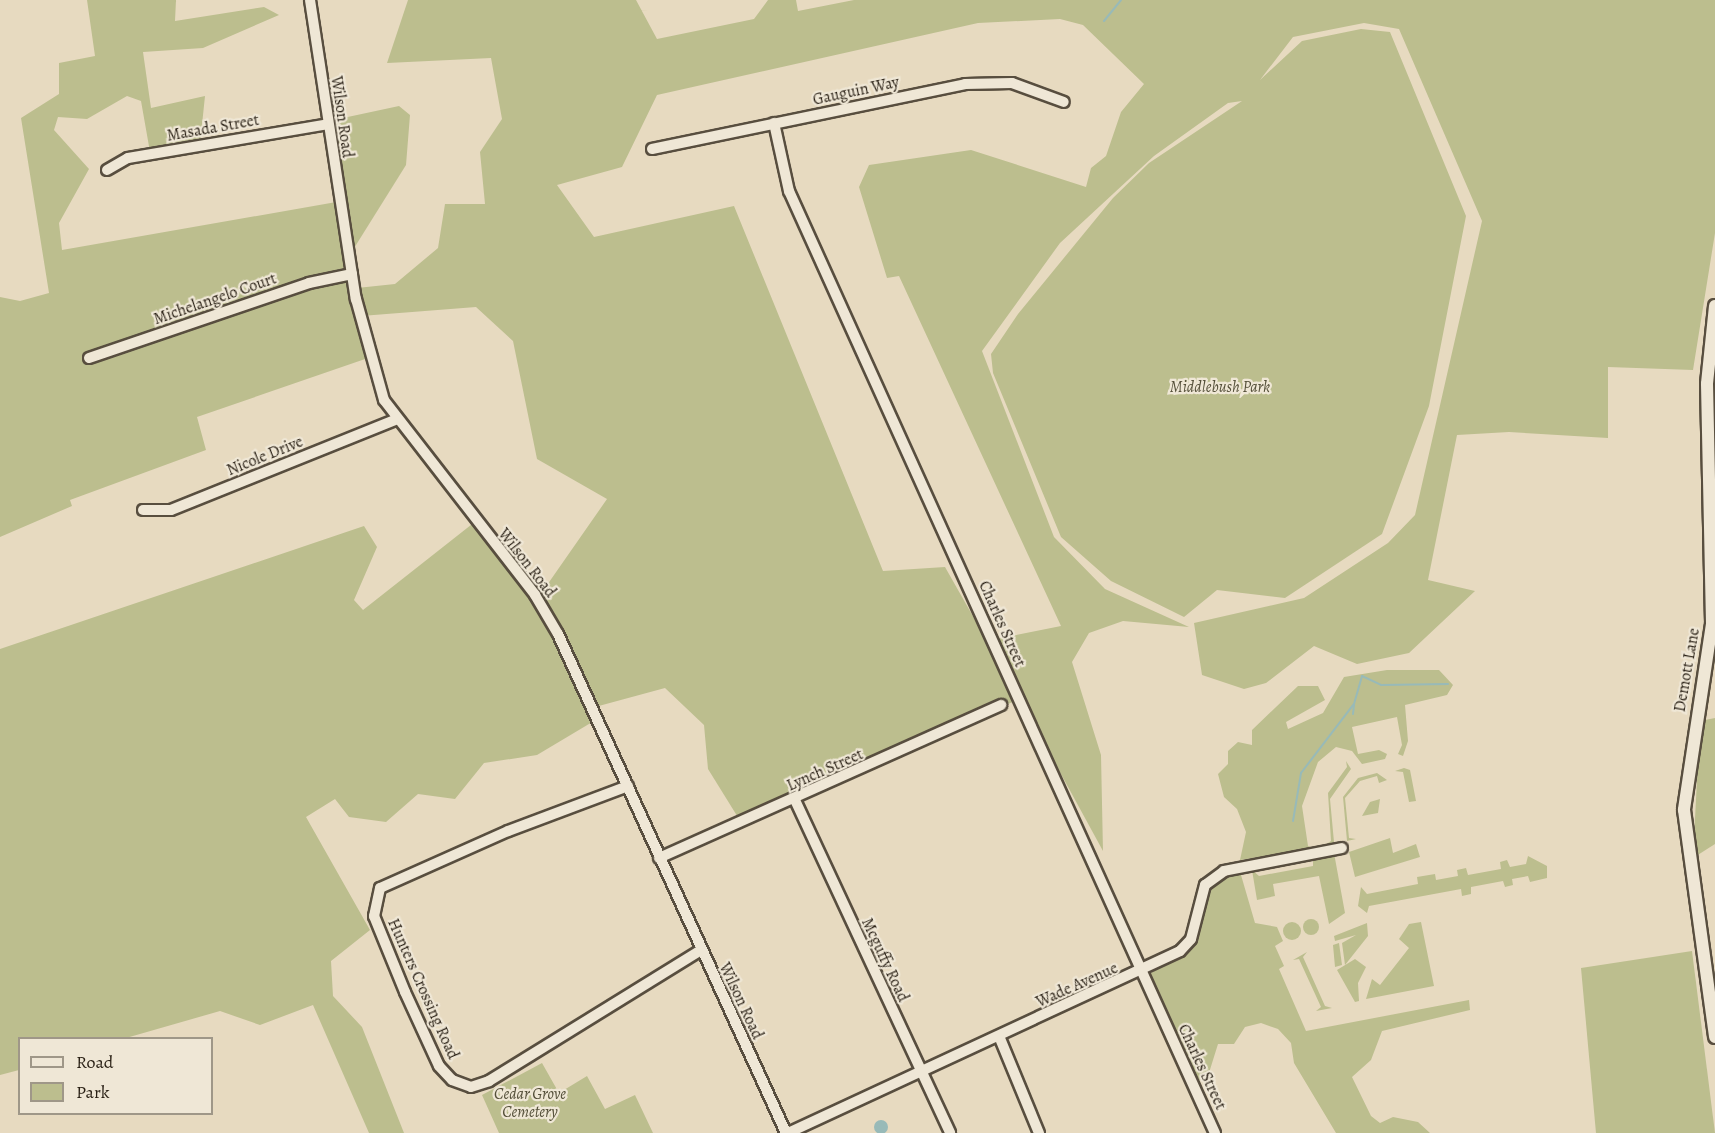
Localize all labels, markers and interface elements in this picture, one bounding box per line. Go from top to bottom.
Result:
street label: Gauguin Way [811,72,901,110]
street label: Wilson Road [327,75,357,159]
street label: Masada Street [165,110,261,146]
street label: Michelangelo Court [151,269,279,329]
park label: Middlebush Park [1170,377,1270,397]
street label: Nicole Drive [224,432,306,480]
street label: Wilson Road [494,525,560,601]
street label: Charles Street [974,578,1030,670]
street label: Demott Lane [1670,627,1704,713]
street label: Lynch Street [784,745,866,795]
street label: Mcguffy Road [857,915,913,1005]
street label: Hunters Crossing Road [383,916,463,1062]
street label: Wade Avenue [1033,958,1121,1012]
street label: Wilson Road [715,960,767,1042]
street label: Charles Street [1174,1021,1230,1113]
legend [18,1037,213,1115]
text: Road [76,1050,113,1074]
text: Park [76,1080,110,1104]
park label: Cedar Grove Cemetery [494,1084,566,1122]

